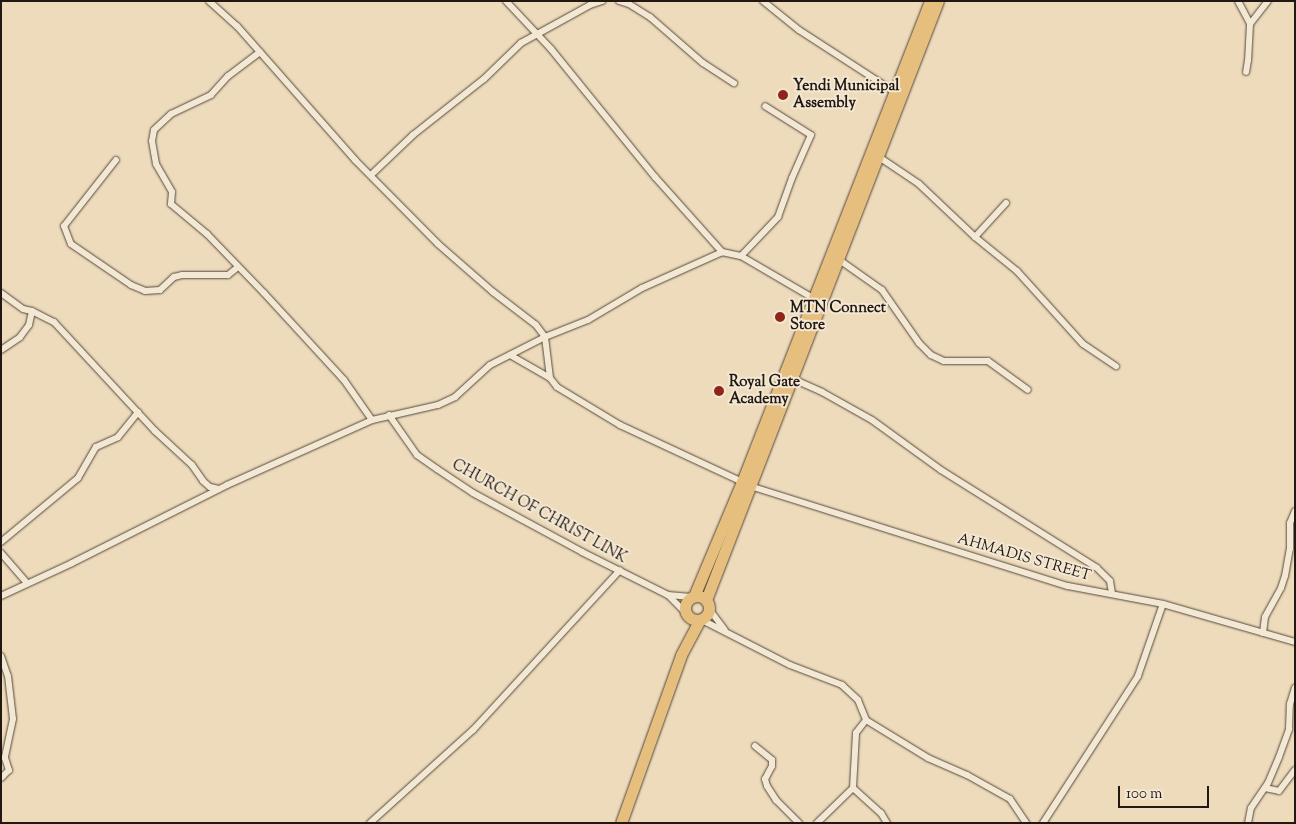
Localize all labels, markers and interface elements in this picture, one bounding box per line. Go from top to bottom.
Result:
place label: Yendi Municipal Assembly [793,77,899,112]
marker: Yendi Municipal Assembly [777,89,789,101]
place label: MTN Connect Store [790,299,886,334]
marker: MTN Connect Store [774,311,786,323]
place label: Royal Gate Academy [729,373,800,408]
marker: Royal Gate Academy [713,385,725,397]
street label: CHURCH OF CHRIST LINK [448,456,630,568]
street label: AHMADIS STREET [955,530,1093,586]
scale bar [1121,776,1212,808]
text: 100 m [1126,784,1162,805]

